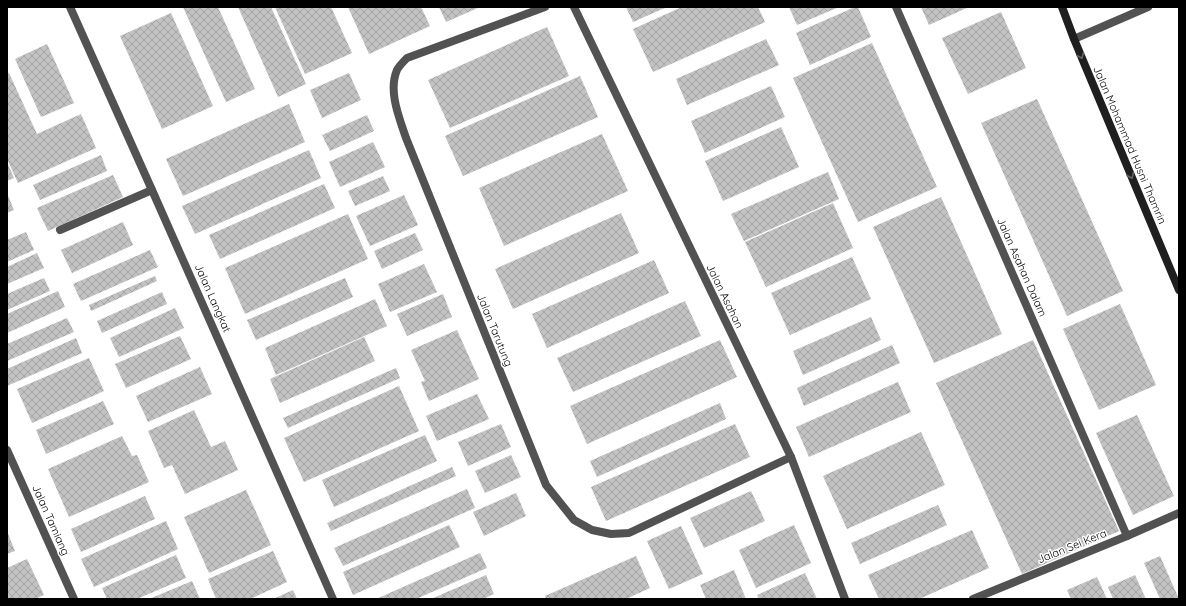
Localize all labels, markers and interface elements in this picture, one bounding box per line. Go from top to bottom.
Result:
one-way arrow [1076,52,1084,60]
street label: Jalan Mohammad Husni Thamrin [1090,64,1170,226]
one-way arrow [1126,172,1134,180]
street label: Jalan Asahan Dalam [994,215,1050,319]
street label: Jalan Langkat [192,262,234,335]
street label: Jalan Asahan [703,262,747,330]
street label: Jalan Tarutung [474,291,516,369]
street label: Jalan Tamiang [29,482,73,558]
street label: Jalan Sei Kera [1035,526,1109,566]

